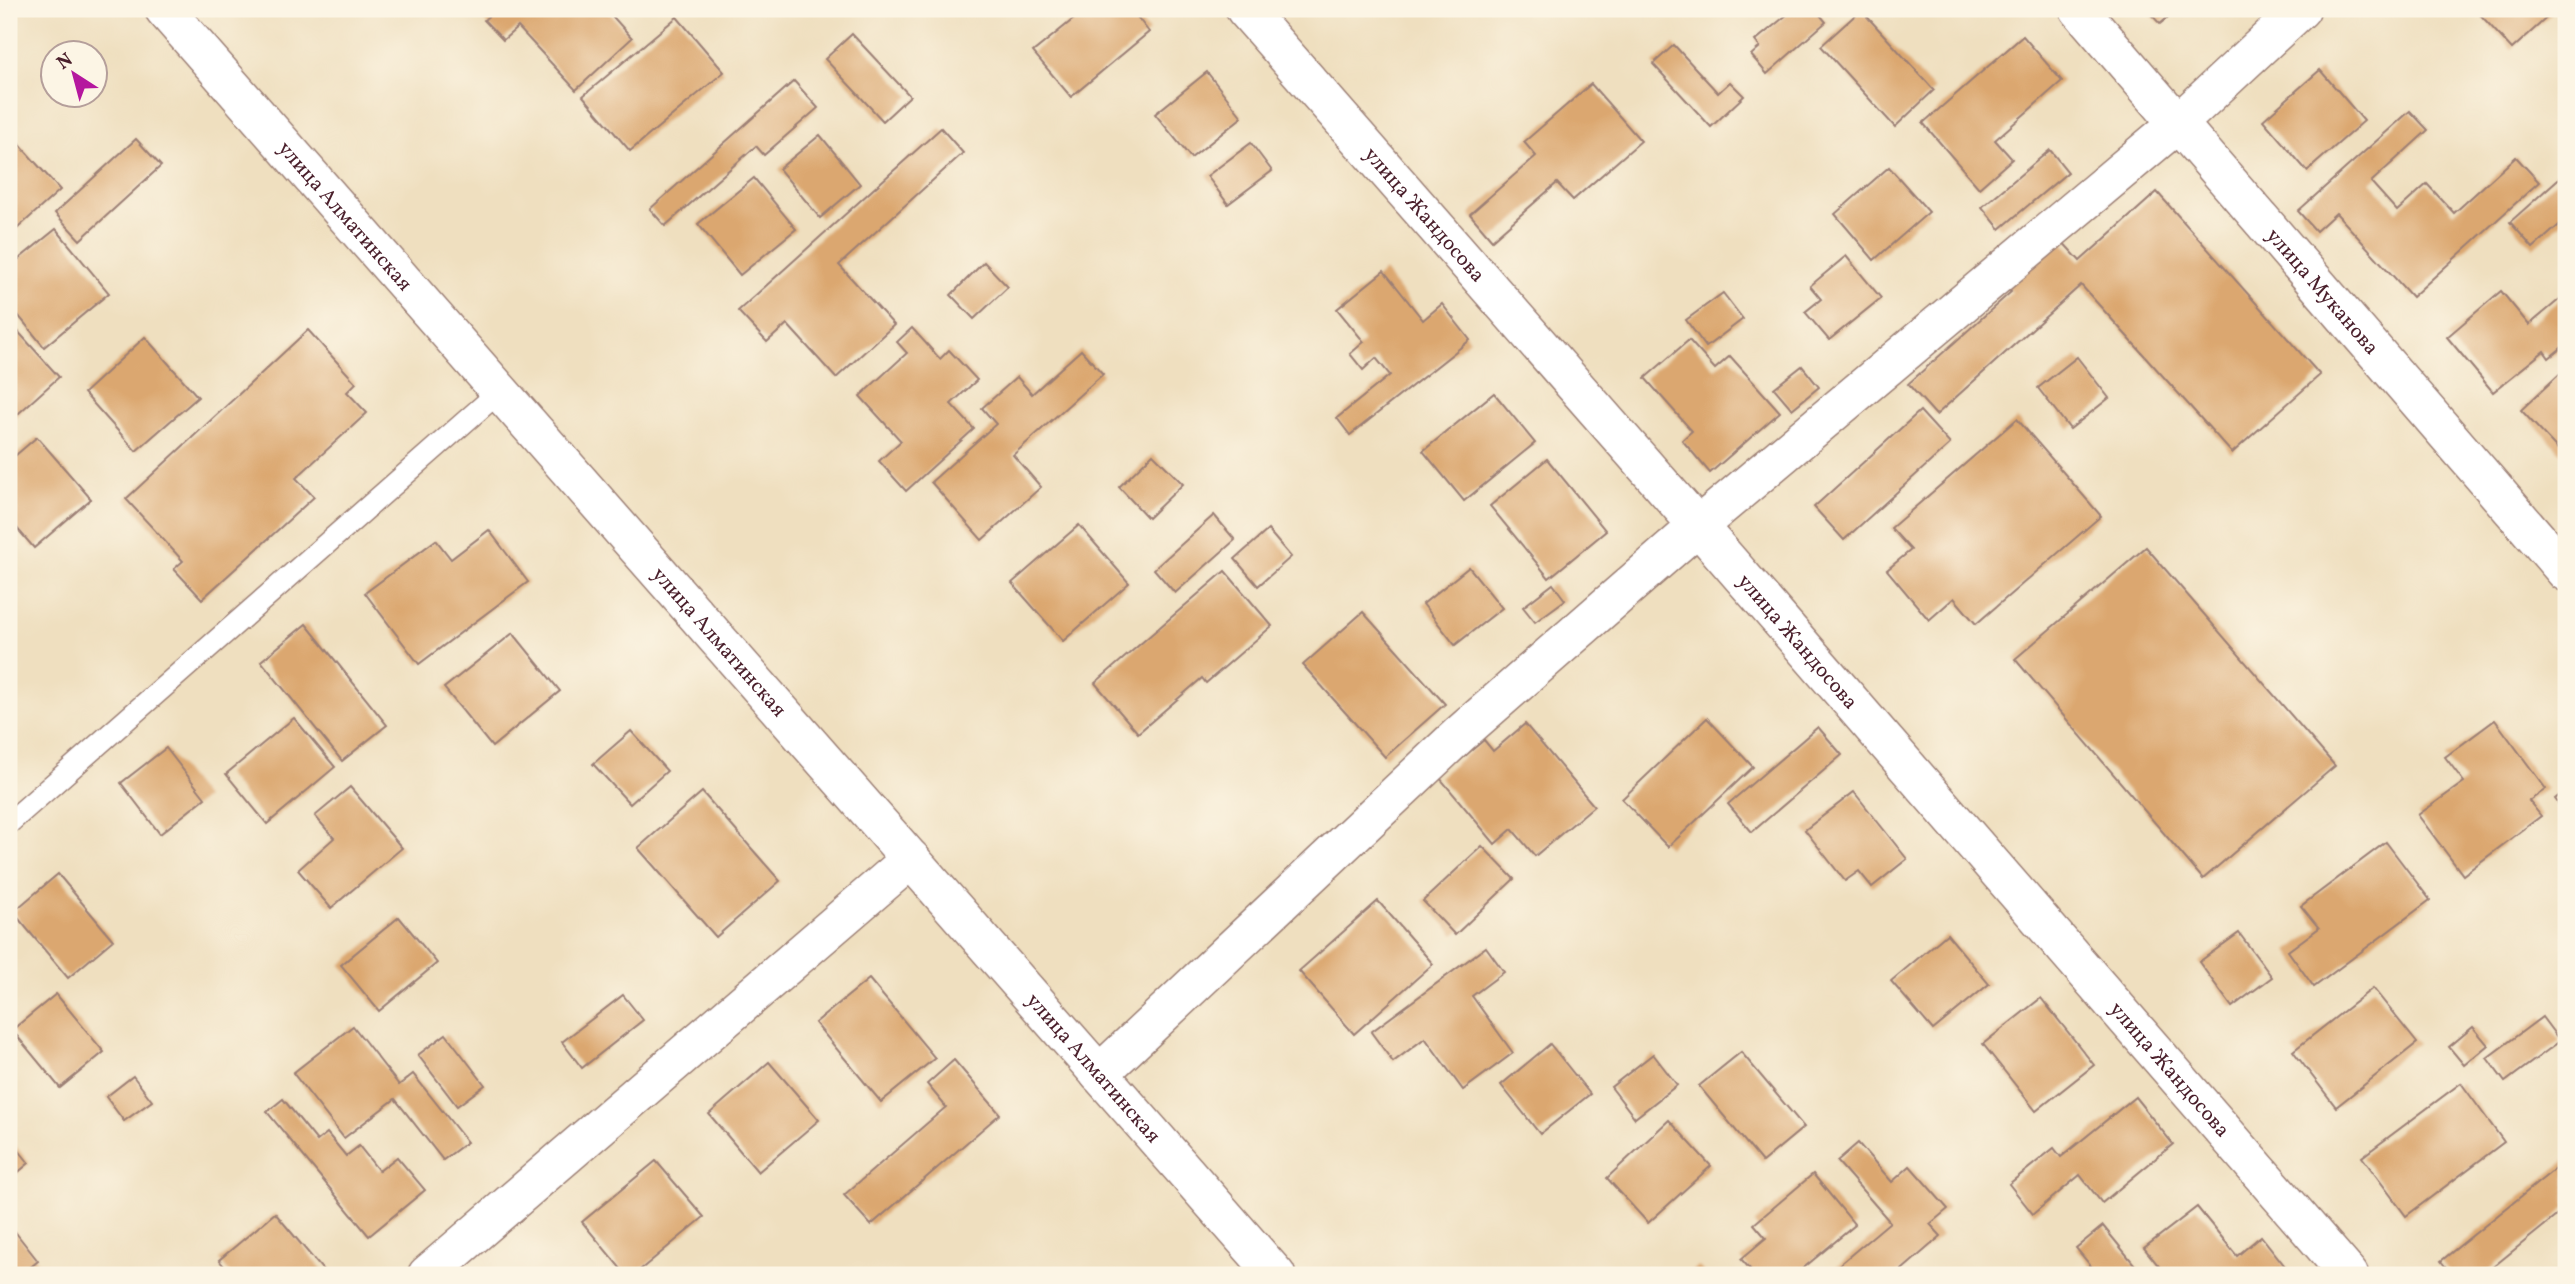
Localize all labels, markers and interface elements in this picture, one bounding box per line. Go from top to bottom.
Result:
north arrow [38,38,108,108]
text: N [52,47,79,76]
street label: улица Алматинская [270,135,418,298]
street label: улица Жандосова [1356,141,1491,289]
street label: улица Муканова [2259,222,2385,362]
street label: улица Алматинская [645,561,792,724]
street label: улица Жандосова [1730,568,1864,716]
street label: улица Алматинская [1019,987,1167,1150]
street label: улица Жандосова [2102,996,2236,1144]

